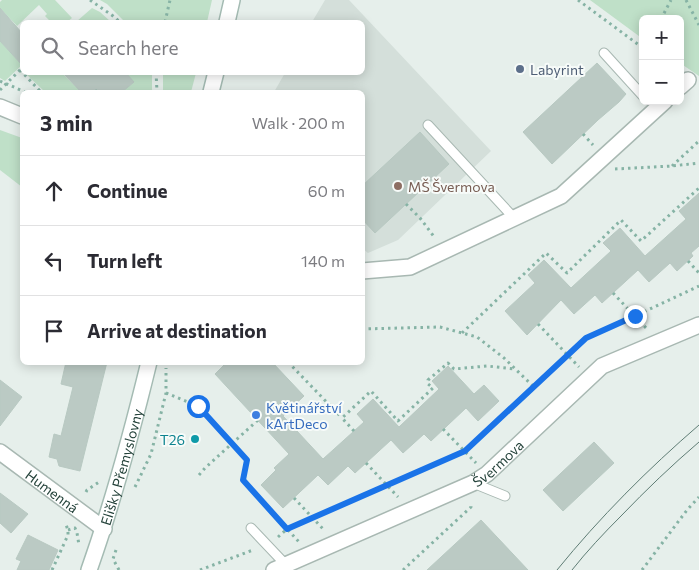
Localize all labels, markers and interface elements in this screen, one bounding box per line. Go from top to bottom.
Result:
map controls [639,15,684,105]
button: + [639,15,684,60]
search box [20,20,365,75]
icon: search [38,34,66,62]
text: Search here [78,36,178,59]
button: − [639,60,684,105]
place label: Labyrint [530,61,584,78]
marker: Labyrint [514,63,526,75]
text: 3 min [40,110,93,135]
text: Walk · 200 m [252,113,345,132]
icon: ahead [40,177,68,205]
place label: MŠ Švermova [408,178,495,195]
text: Continue [87,179,167,202]
marker: MŠ Švermova [392,180,404,192]
text: 60 m [308,181,345,200]
icon: left [40,247,68,275]
text: Turn left [87,249,162,272]
text: 140 m [301,251,345,270]
route end [624,305,647,328]
icon: arrive [40,317,68,345]
text: Arrive at destination [87,319,267,342]
route start [187,395,210,418]
place label: Květinářství kArtDeco [266,399,342,432]
street label: Elišky Přemyslovny [96,407,146,527]
marker: Květinářství kArtDeco [250,409,262,421]
place label: T26 [160,431,185,448]
marker: T26 [189,433,201,445]
street label: Švermova [469,436,527,490]
street label: Humenná [23,466,82,516]

